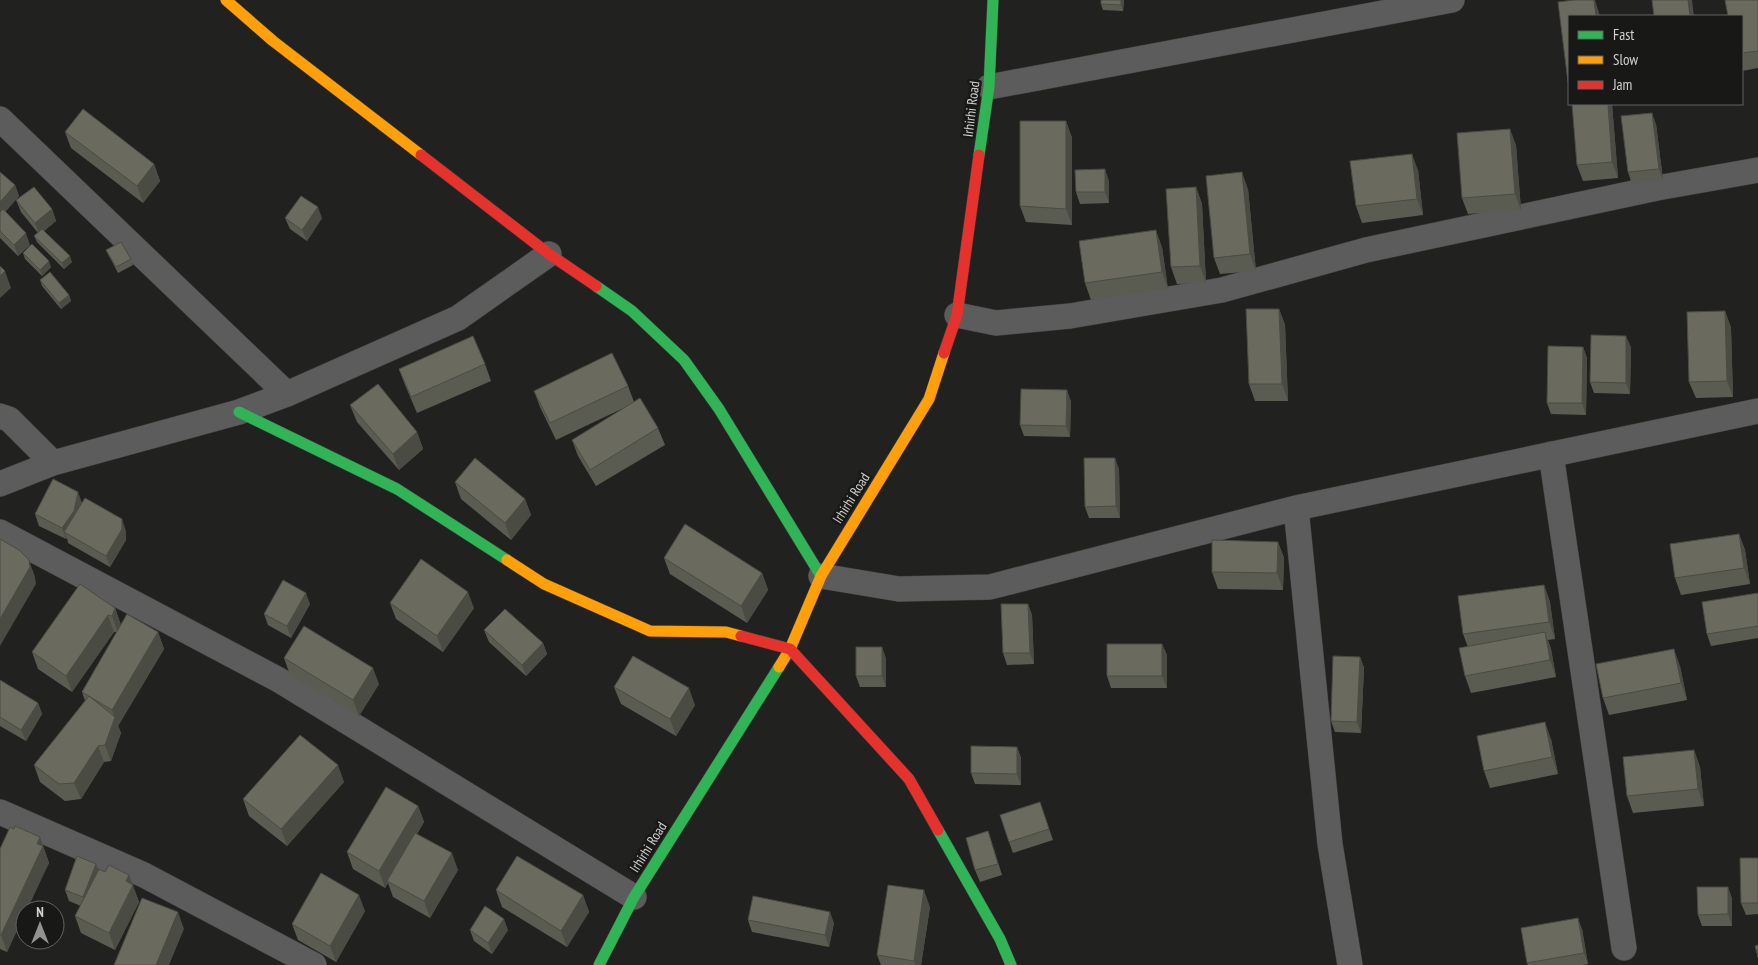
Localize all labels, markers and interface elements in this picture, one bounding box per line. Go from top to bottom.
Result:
legend [1568,15,1743,105]
text: Fast [1613,25,1634,44]
text: Slow [1613,50,1638,69]
text: Jam [1612,75,1632,94]
street label: Irhirhi Road [959,80,983,138]
street label: Irhirhi Road [828,469,874,527]
street label: Irhirhi Road [625,818,671,876]
north arrow [15,900,65,950]
text: N [36,903,44,921]

